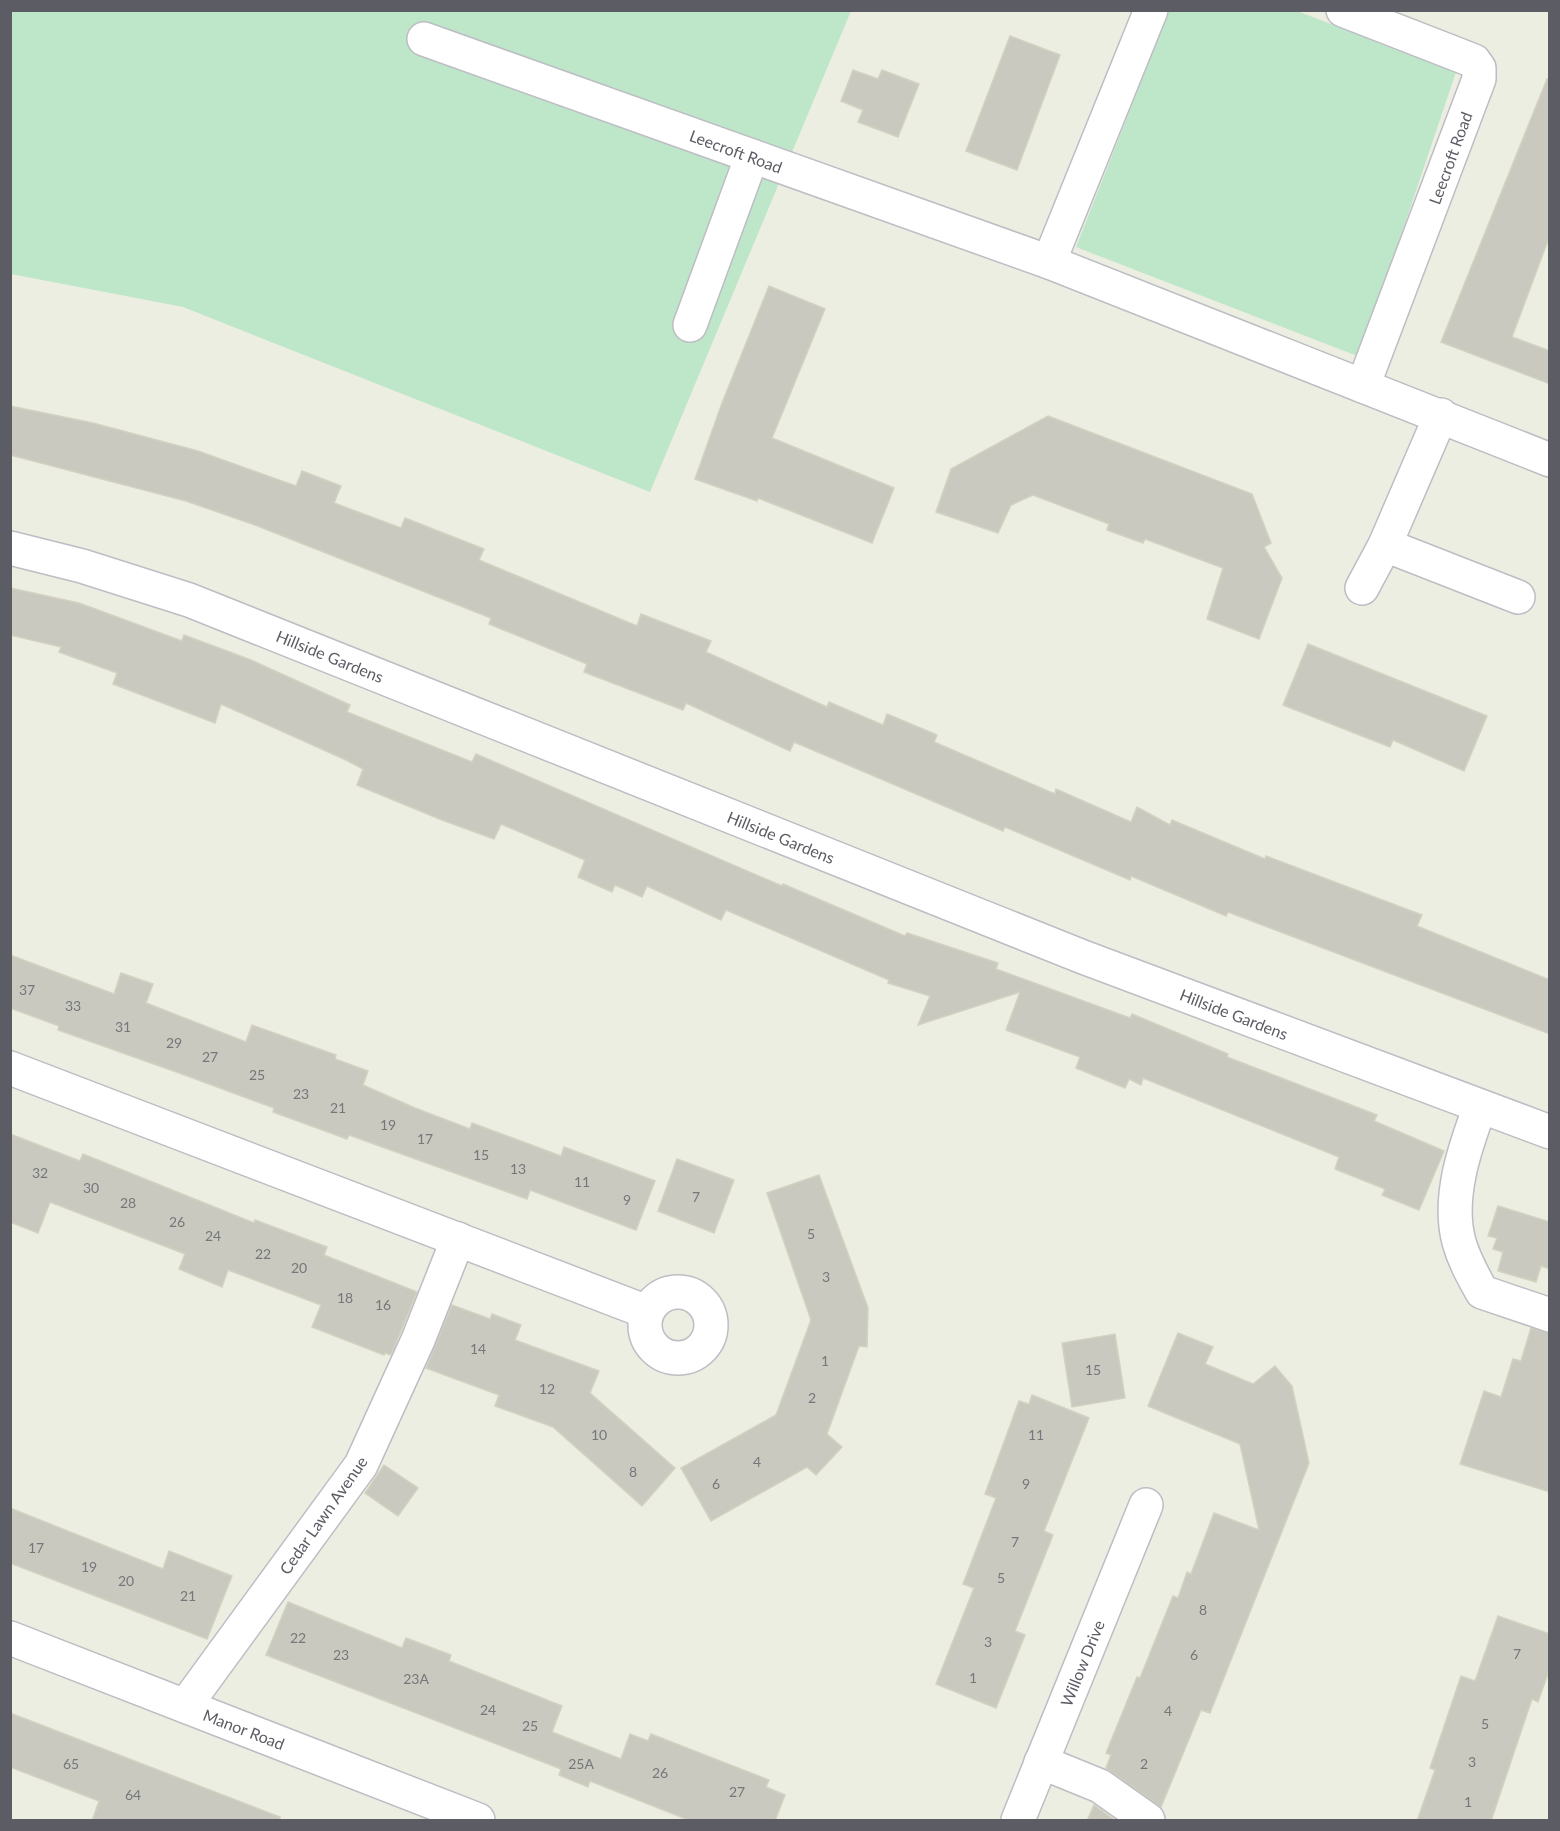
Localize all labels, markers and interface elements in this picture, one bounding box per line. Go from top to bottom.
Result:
street label: Leecroft Road [1424,109,1476,207]
street label: Leecroft Road [687,125,785,177]
street label: Hillside Gardens [274,626,387,686]
street label: Hillside Gardens [725,807,838,867]
house number: 37 [19,981,35,998]
street label: Hillside Gardens [1177,985,1291,1043]
house number: 33 [65,997,81,1014]
house number: 31 [115,1018,131,1035]
house number: 29 [166,1034,182,1051]
house number: 27 [202,1048,218,1065]
house number: 25 [249,1066,265,1083]
house number: 23 [293,1085,309,1102]
house number: 21 [330,1099,346,1116]
house number: 19 [380,1116,396,1133]
house number: 17 [417,1130,433,1147]
house number: 15 [473,1146,489,1163]
house number: 13 [510,1160,526,1177]
house number: 32 [32,1164,48,1181]
house number: 11 [574,1173,590,1190]
house number: 30 [83,1179,99,1196]
house number: 7 [692,1188,700,1205]
house number: 9 [623,1191,631,1208]
house number: 28 [120,1194,136,1211]
house number: 26 [169,1213,185,1230]
house number: 5 [807,1225,815,1242]
house number: 24 [205,1227,221,1244]
house number: 22 [255,1245,271,1262]
house number: 20 [291,1259,307,1276]
house number: 3 [822,1268,830,1285]
house number: 18 [337,1289,353,1306]
house number: 16 [375,1296,391,1313]
house number: 14 [470,1340,486,1357]
house number: 1 [821,1352,829,1369]
house number: 15 [1085,1361,1101,1378]
house number: 12 [539,1380,555,1397]
house number: 2 [808,1389,816,1406]
house number: 10 [591,1426,607,1443]
house number: 11 [1028,1426,1044,1443]
street label: Cedar Lawn Avenue [275,1452,371,1578]
house number: 4 [753,1453,761,1470]
house number: 8 [629,1463,637,1480]
house number: 6 [712,1475,720,1492]
house number: 9 [1022,1475,1030,1492]
house number: 7 [1011,1533,1019,1550]
house number: 17 [28,1539,44,1556]
house number: 19 [81,1558,97,1575]
house number: 5 [997,1569,1005,1586]
house number: 20 [118,1572,134,1589]
house number: 21 [180,1587,196,1604]
house number: 8 [1199,1601,1207,1618]
street label: Willow Drive [1056,1617,1108,1709]
house number: 22 [290,1629,306,1646]
house number: 3 [984,1633,992,1650]
house number: 7 [1513,1645,1521,1662]
house number: 23 [333,1646,349,1663]
house number: 6 [1190,1646,1198,1663]
house number: 1 [969,1669,977,1686]
house number: 23A [403,1670,429,1687]
house number: 24 [480,1701,496,1718]
house number: 4 [1164,1702,1172,1719]
street label: Manor Road [201,1705,287,1753]
house number: 5 [1481,1715,1489,1732]
house number: 25 [522,1717,538,1734]
house number: 3 [1468,1753,1476,1770]
house number: 65 [63,1755,79,1772]
house number: 25A [568,1755,594,1772]
house number: 2 [1140,1755,1148,1772]
house number: 26 [652,1764,668,1781]
house number: 27 [729,1783,745,1800]
house number: 64 [125,1786,141,1803]
house number: 1 [1464,1793,1472,1810]

